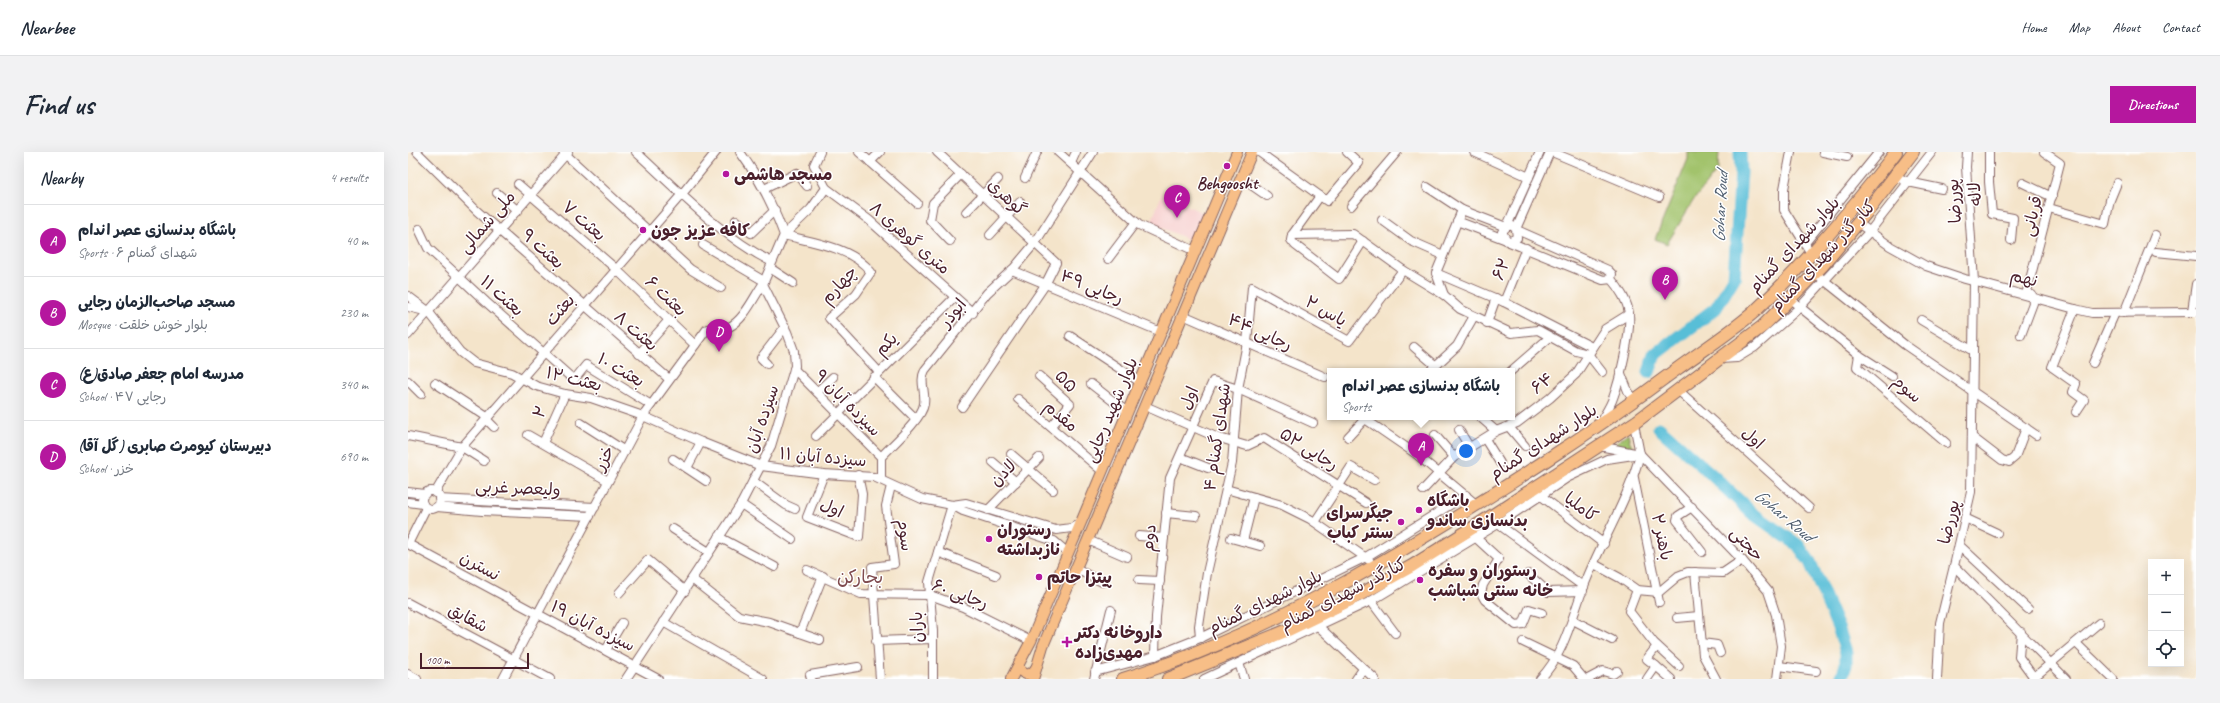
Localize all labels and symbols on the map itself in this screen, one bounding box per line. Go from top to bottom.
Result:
marker: Behgoosht [1222,161,1232,171]
place label: مسجد هاشمی [734,164,832,186]
water label: Gohar Roud [1707,165,1733,243]
marker: مسجد هاشمی [721,169,731,179]
place label: Behgoosht [1197,173,1260,194]
street label: گوهری [983,174,1031,220]
street label: پوررضا [1942,178,1967,224]
street label: لاله [1963,181,1987,207]
pin: C [1164,185,1190,218]
street label: ملی شمالی [454,186,520,258]
street label: بلوار شهدای گمنام [1744,192,1846,300]
street label: قربانی [2017,194,2047,238]
street label: کنار گذر شهدای گمنام [1766,195,1883,319]
street label: بعثت ۷ [558,196,610,246]
street label: ۸ متری گوهری [865,197,955,279]
place label: کافه عزیز جون [651,220,750,241]
street label: بعثت ۹ [517,224,569,274]
marker: کافه عزیز جون [638,225,648,235]
street label: ۶۲ [1487,255,1515,283]
street label: چهارم [816,261,863,310]
street label: نهم [2008,264,2040,293]
street label: رجایی ۴۹ [1057,265,1127,309]
pin: B [1652,267,1678,300]
street label: بعثت ۱۱ [476,271,528,321]
street label: بعثت ۶ [641,271,691,321]
street label: بعثت [541,290,579,330]
street label: یاس ۲ [1302,291,1350,331]
street label: ابوذر [934,294,971,333]
street label: بعثت ۸ [610,306,662,356]
street label: رجایی ۴۴ [1225,309,1295,355]
pin: D [706,319,732,352]
street label: یکم [870,328,903,361]
street label: بعثت ۱۰ [594,348,648,392]
street label: بلوار شهید رجایی [1079,354,1143,466]
street label: بعثت ۱۲ [544,362,604,396]
street label: سیزده آبان ۹ [810,365,886,441]
street label: ۵۵ [1050,365,1082,397]
street label: ۶۴ [1526,368,1558,398]
street label: سوم [1886,370,1926,410]
street label: سیزده آبان [741,382,783,456]
street label: شهدای گمنام ۴ [1199,382,1238,493]
street label: اول [1175,383,1203,413]
street label: مقدم [1038,396,1082,438]
street label: بلوار شهدای گمنام [1485,399,1603,487]
street label: ۲ [528,402,552,422]
street label: اول [1737,422,1769,454]
street label: رجایی ۵۲ [1276,423,1342,475]
pin: A [1408,433,1434,466]
your location [1456,441,1476,461]
street label: خزر [588,442,619,476]
street label: سیزده آبان ۱۱ [779,443,867,471]
street label: لادن [985,455,1021,491]
street label: ولیعصر غربی [475,475,561,501]
water label: Gohar Roud [1750,484,1823,550]
street label: کاملیا [1560,487,1602,527]
place label: باشگاه بدنسازی ساندو [1425,490,1528,531]
street label: اول [817,493,847,523]
street label: پوررضا [1934,498,1965,546]
place label: جیگرسرای سنتر کباب [1326,502,1393,543]
marker: باشگاه بدنسازی ساندو [1414,505,1424,515]
street label: باهنر ۲ [1647,512,1677,562]
marker: جیگرسرای سنتر کباب [1396,517,1406,527]
street label: سوم [889,518,918,553]
place label: رستوران نازبداشته [997,519,1060,560]
street label: حجتی [1726,522,1768,566]
street label: دوم [1137,523,1164,553]
marker: رستوران نازبداشته [984,534,994,544]
street label: نسترن [456,547,504,585]
street label: کنارگذر شهدای گمنام [1276,553,1411,638]
place label: رستوران و سفره خانه سنتی شباشب [1428,560,1553,602]
street label: بلوار شهدای گمنام [1204,565,1327,641]
district label: بجارکن [837,566,883,588]
place label: پیتزا حاتم [1047,567,1112,590]
marker: پیتزا حاتم [1034,572,1044,582]
street label: رجایی ۶۰ [929,574,991,614]
marker: رستوران و سفره خانه سنتی شباشب [1415,575,1425,585]
street label: سیزده آبان ۱۹ [547,596,639,656]
street label: شقایق [445,599,491,637]
street label: باران [906,611,928,643]
place label: داروخانه دکتر مهدی‌زاده [1073,622,1163,663]
marker: داروخانه دکتر مهدی‌زاده [1062,637,1072,647]
scale bar [420,651,529,670]

